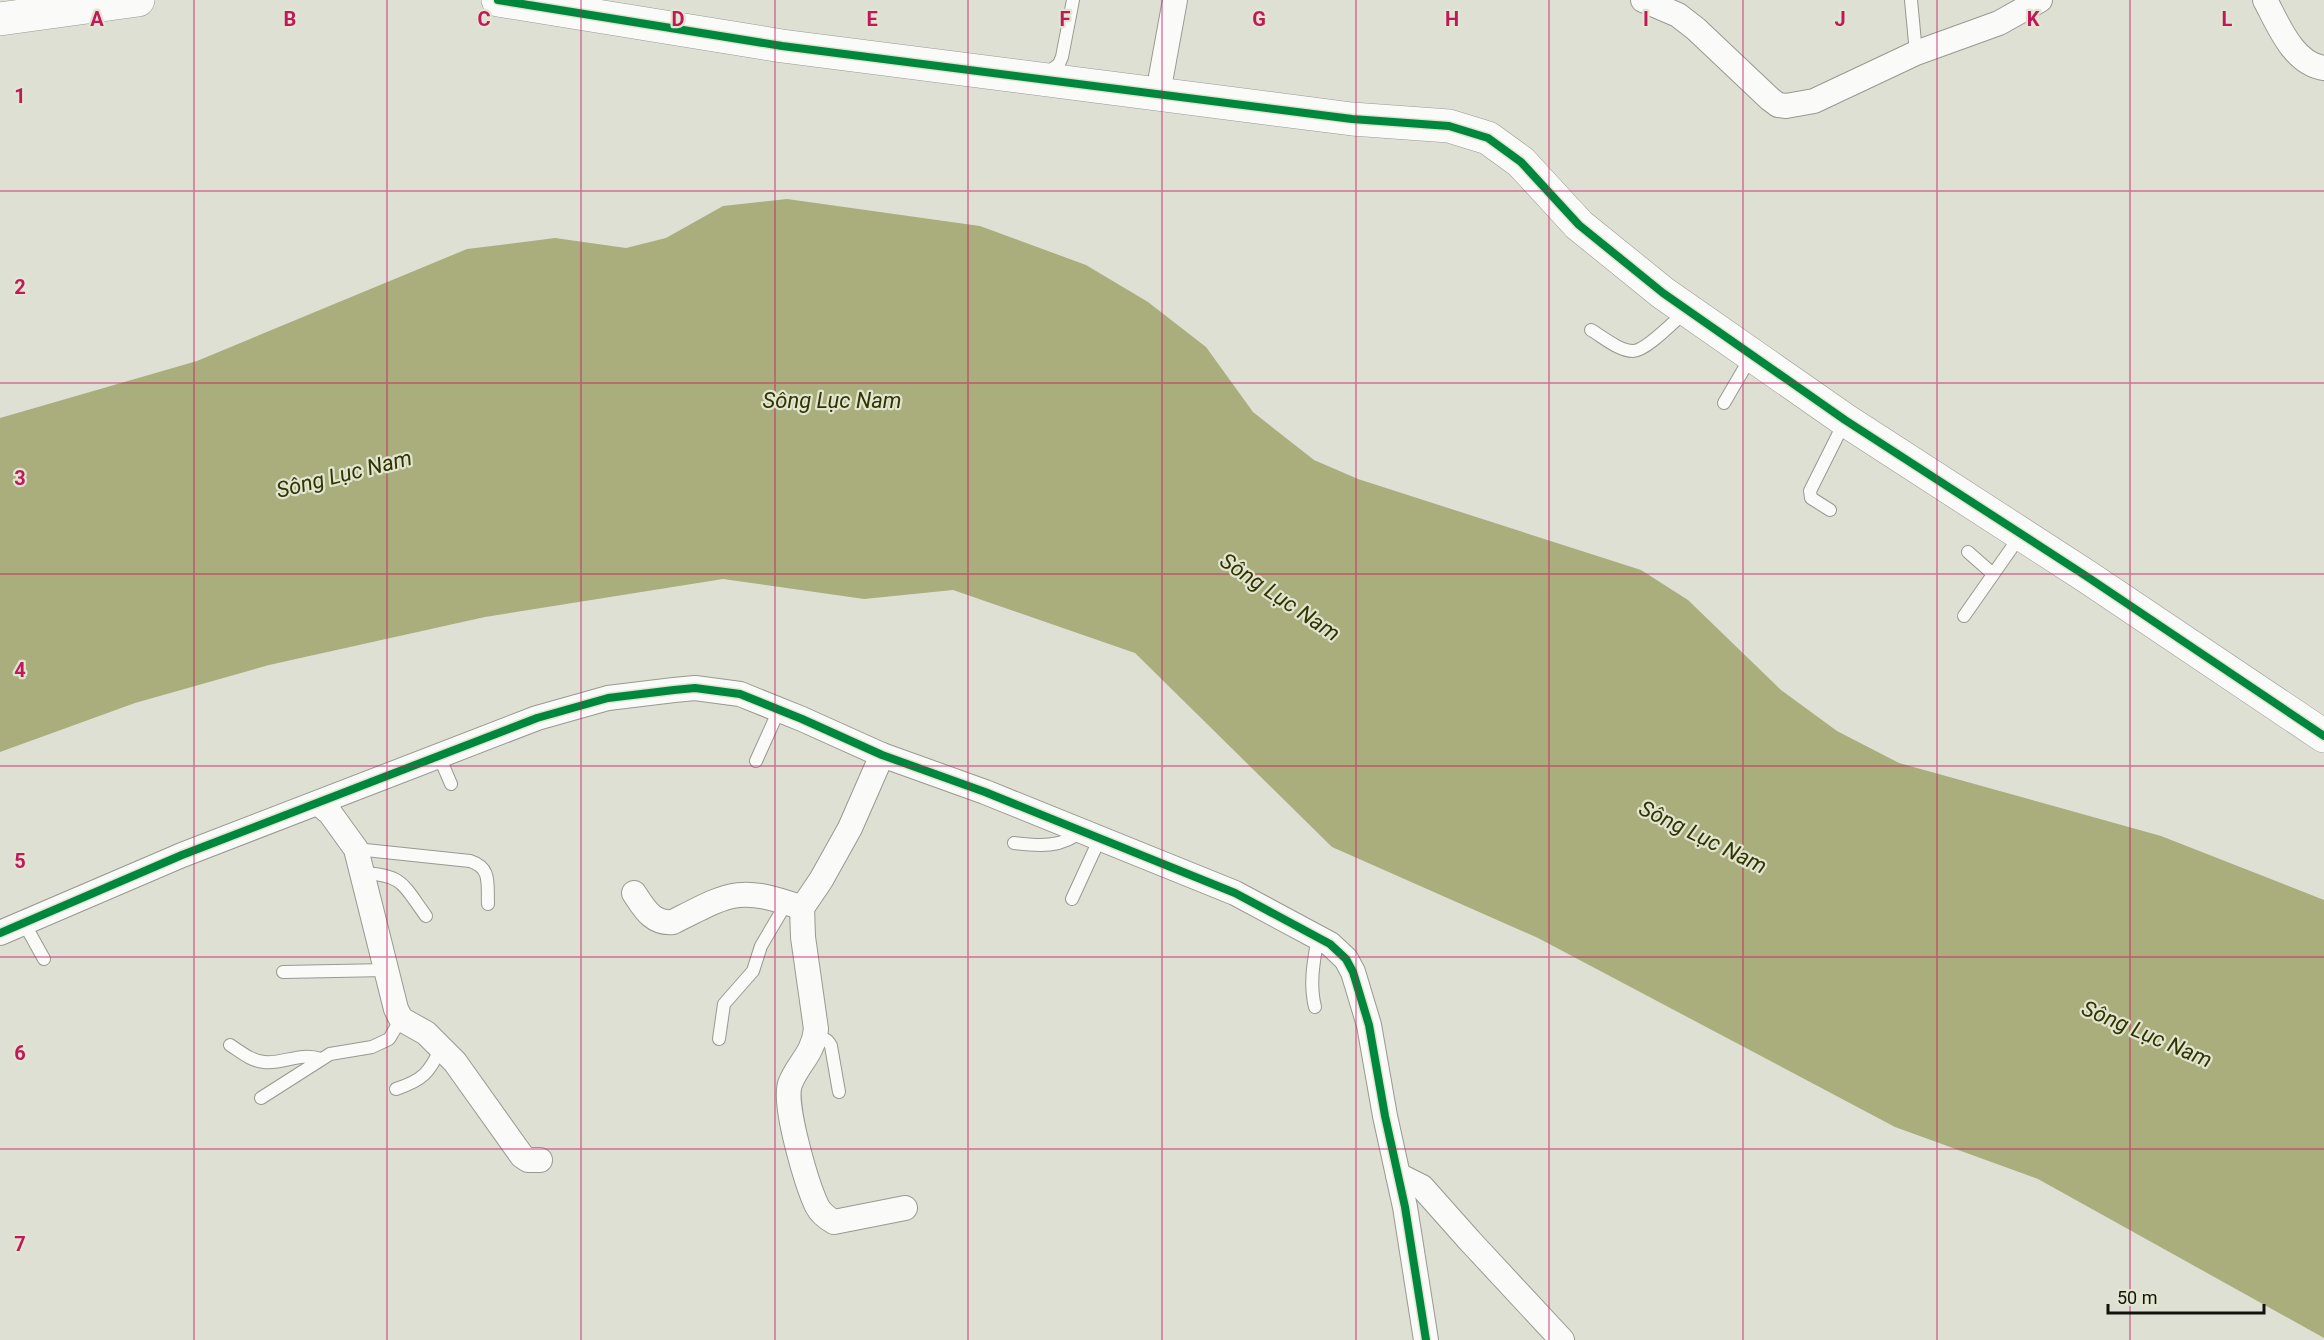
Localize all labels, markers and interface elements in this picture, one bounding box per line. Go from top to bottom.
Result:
text: A [90,7,104,31]
text: B [284,7,296,31]
text: C [477,7,491,31]
text: D [672,7,685,31]
text: E [866,7,878,31]
text: F [1060,7,1071,31]
text: G [1252,7,1266,31]
text: H [1445,7,1459,31]
text: I [1643,7,1649,31]
text: J [1834,7,1846,31]
text: K [2027,7,2040,31]
text: L [2222,7,2233,31]
text: 1 [14,84,26,108]
text: 2 [14,275,26,299]
water label: Sông Lục Nam [763,388,901,413]
water label: Sông Lục Nam [274,445,414,503]
text: 3 [14,466,26,490]
water label: Sông Lục Nam [1215,548,1345,646]
text: 4 [14,658,26,682]
water label: Sông Lục Nam [1635,795,1771,879]
text: 5 [14,849,26,873]
water label: Sông Lục Nam [2078,995,2216,1073]
text: 6 [14,1041,26,1065]
text: 7 [14,1232,26,1256]
scale bar [2108,1277,2264,1315]
text: 50 m [2117,1287,2157,1308]

